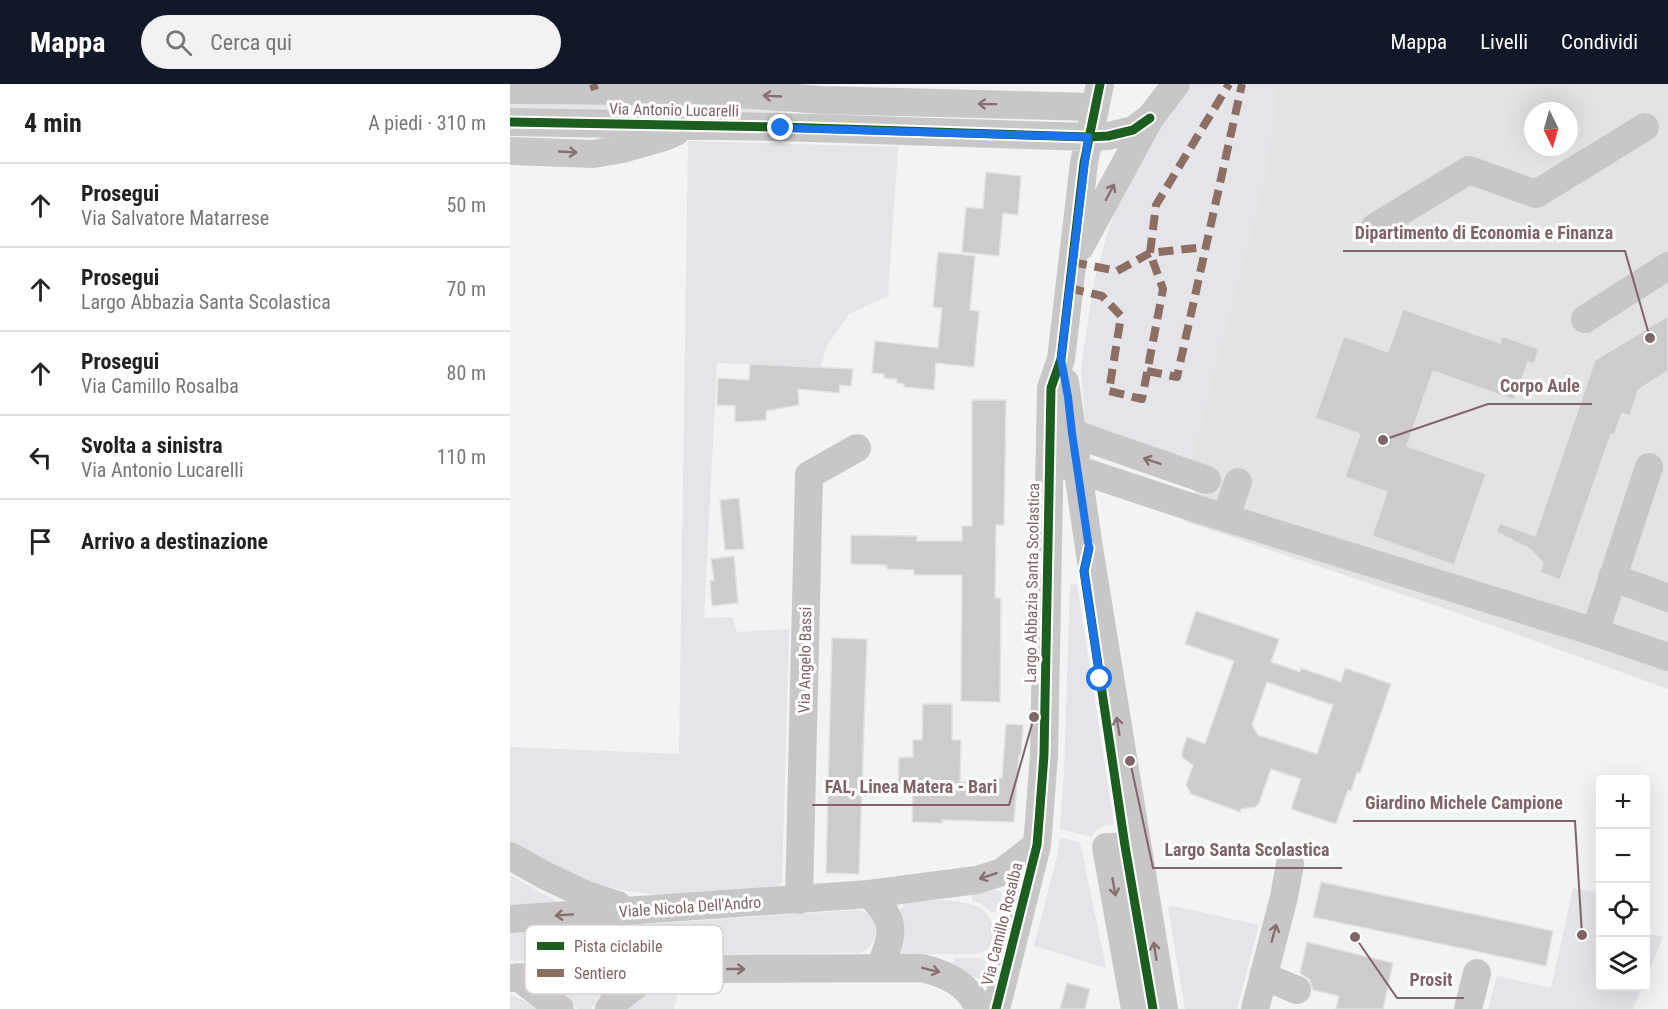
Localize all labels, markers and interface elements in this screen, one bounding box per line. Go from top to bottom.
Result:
search box [141,15,561,69]
text: Mappa [30,26,105,59]
icon: search [162,26,195,59]
text: Cerca qui [210,30,292,55]
text: Mappa [1390,30,1447,54]
text: Livelli [1480,30,1528,54]
text: Condividi [1561,30,1638,54]
one-way arrow [762,91,782,102]
one-way arrow [978,98,998,110]
street label: Via Antonio Lucarelli [609,99,739,121]
north arrow [1524,102,1578,156]
text: 4 min [24,108,82,138]
text: A piedi · 310 m [368,111,486,135]
route end [767,114,793,140]
one-way arrow [558,147,578,158]
text: Prosegui [81,181,159,206]
one-way arrow [1104,184,1116,201]
icon: ahead [24,189,57,222]
text: 50 m [447,193,486,217]
text: Via Salvatore Matarrese [81,206,269,230]
callout: Dipartimento di Economia e Finanza [1343,215,1625,251]
text: Dipartimento di Economia e Finanza [1355,222,1613,243]
text: Prosegui [81,265,159,290]
icon: ahead [24,273,57,306]
text: 70 m [447,277,486,301]
text: Largo Abbazia Santa Scolastica [81,290,331,314]
text: Prosegui [81,349,159,374]
icon: ahead [24,357,57,390]
text: 80 m [447,361,486,385]
callout: Corpo Aule [1488,368,1592,404]
text: Via Camillo Rosalba [81,374,239,398]
text: Corpo Aule [1500,375,1580,396]
text: Svolta a sinistra [81,433,223,458]
icon: left [24,441,57,474]
text: 110 m [437,445,486,469]
one-way arrow [1143,454,1162,465]
text: Via Antonio Lucarelli [81,458,243,482]
street label: Largo Abbazia Santa Scolastica [1021,483,1043,683]
icon: arrive [24,525,57,558]
text: Arrivo a destinazione [81,529,268,554]
street label: Via Angelo Bassi [795,607,815,713]
route start [1086,665,1112,691]
one-way arrow [1112,717,1123,737]
callout: FAL, Linea Matera - Bari [812,769,1009,805]
map controls [1596,775,1650,991]
button: + [1596,775,1650,829]
text: FAL, Linea Matera - Bari [825,776,997,797]
callout: Giardino Michele Campione [1353,785,1575,821]
text: Giardino Michele Campione [1365,792,1563,813]
button: − [1596,829,1650,883]
callout: Largo Santa Scolastica [1153,832,1342,868]
text: Largo Santa Scolastica [1164,839,1330,860]
street label: Via Camillo Rosalba [978,860,1026,988]
one-way arrow [979,871,998,882]
one-way arrow [1108,876,1119,896]
button: locate [1596,883,1650,937]
street label: Viale Nicola Dell'Andro [618,893,762,921]
one-way arrow [555,910,575,921]
one-way arrow [1269,923,1281,942]
legend [525,925,723,994]
text: Pista ciclabile [574,937,662,956]
button: layers [1596,937,1650,991]
one-way arrow [1149,942,1160,962]
callout: Prosit [1397,962,1464,998]
one-way arrow [726,963,746,975]
text: Sentiero [574,964,626,983]
one-way arrow [921,965,940,977]
text: Prosit [1409,969,1453,990]

